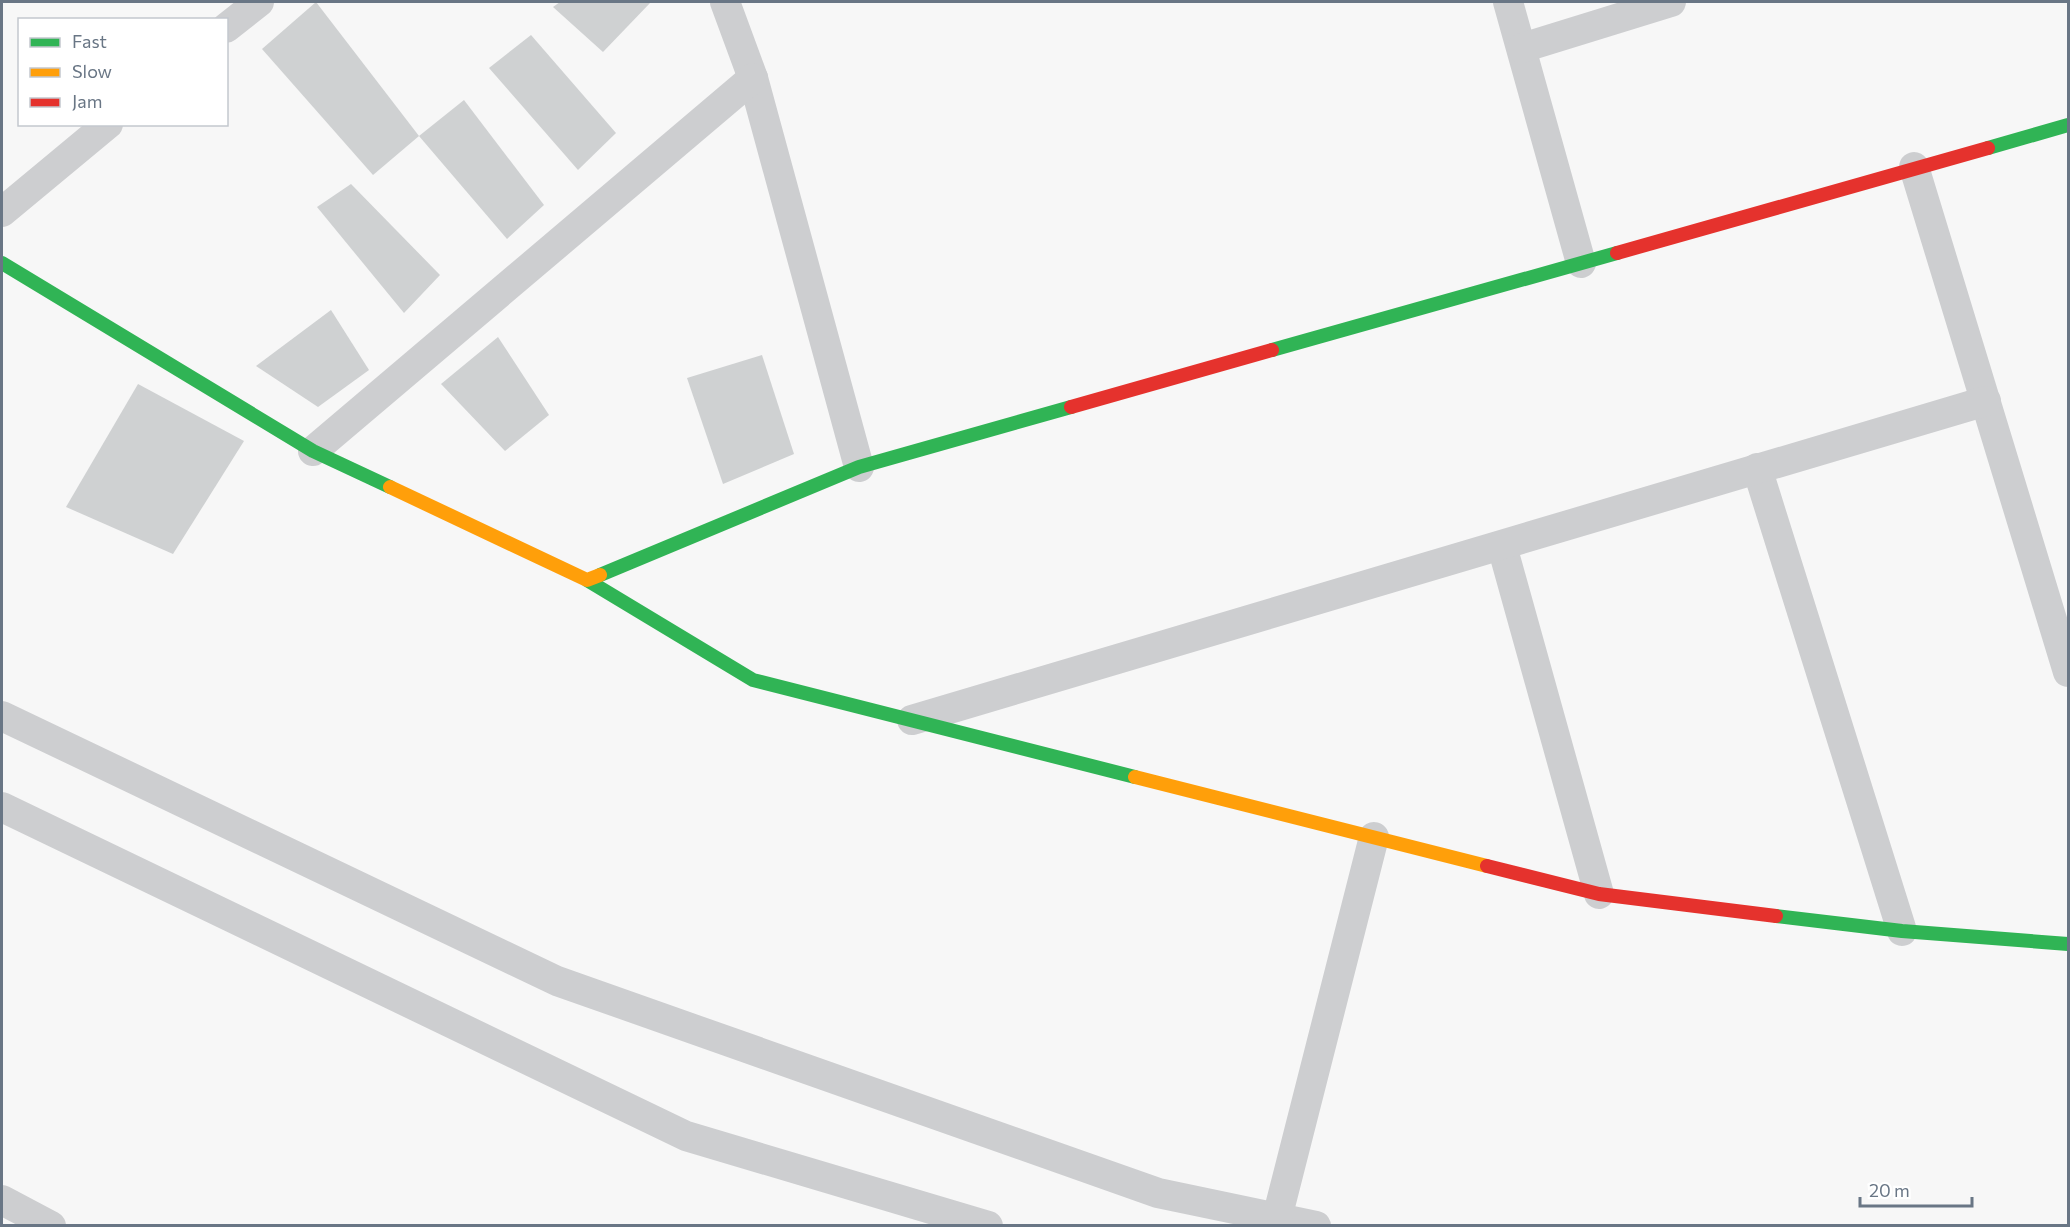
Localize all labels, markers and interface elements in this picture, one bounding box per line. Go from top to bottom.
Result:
legend [18,18,228,126]
text: Fast [72,30,107,52]
text: Slow [72,60,112,82]
text: Jam [72,90,102,112]
scale bar [1860,1170,1972,1208]
text: 20 m [1869,1179,1910,1201]

